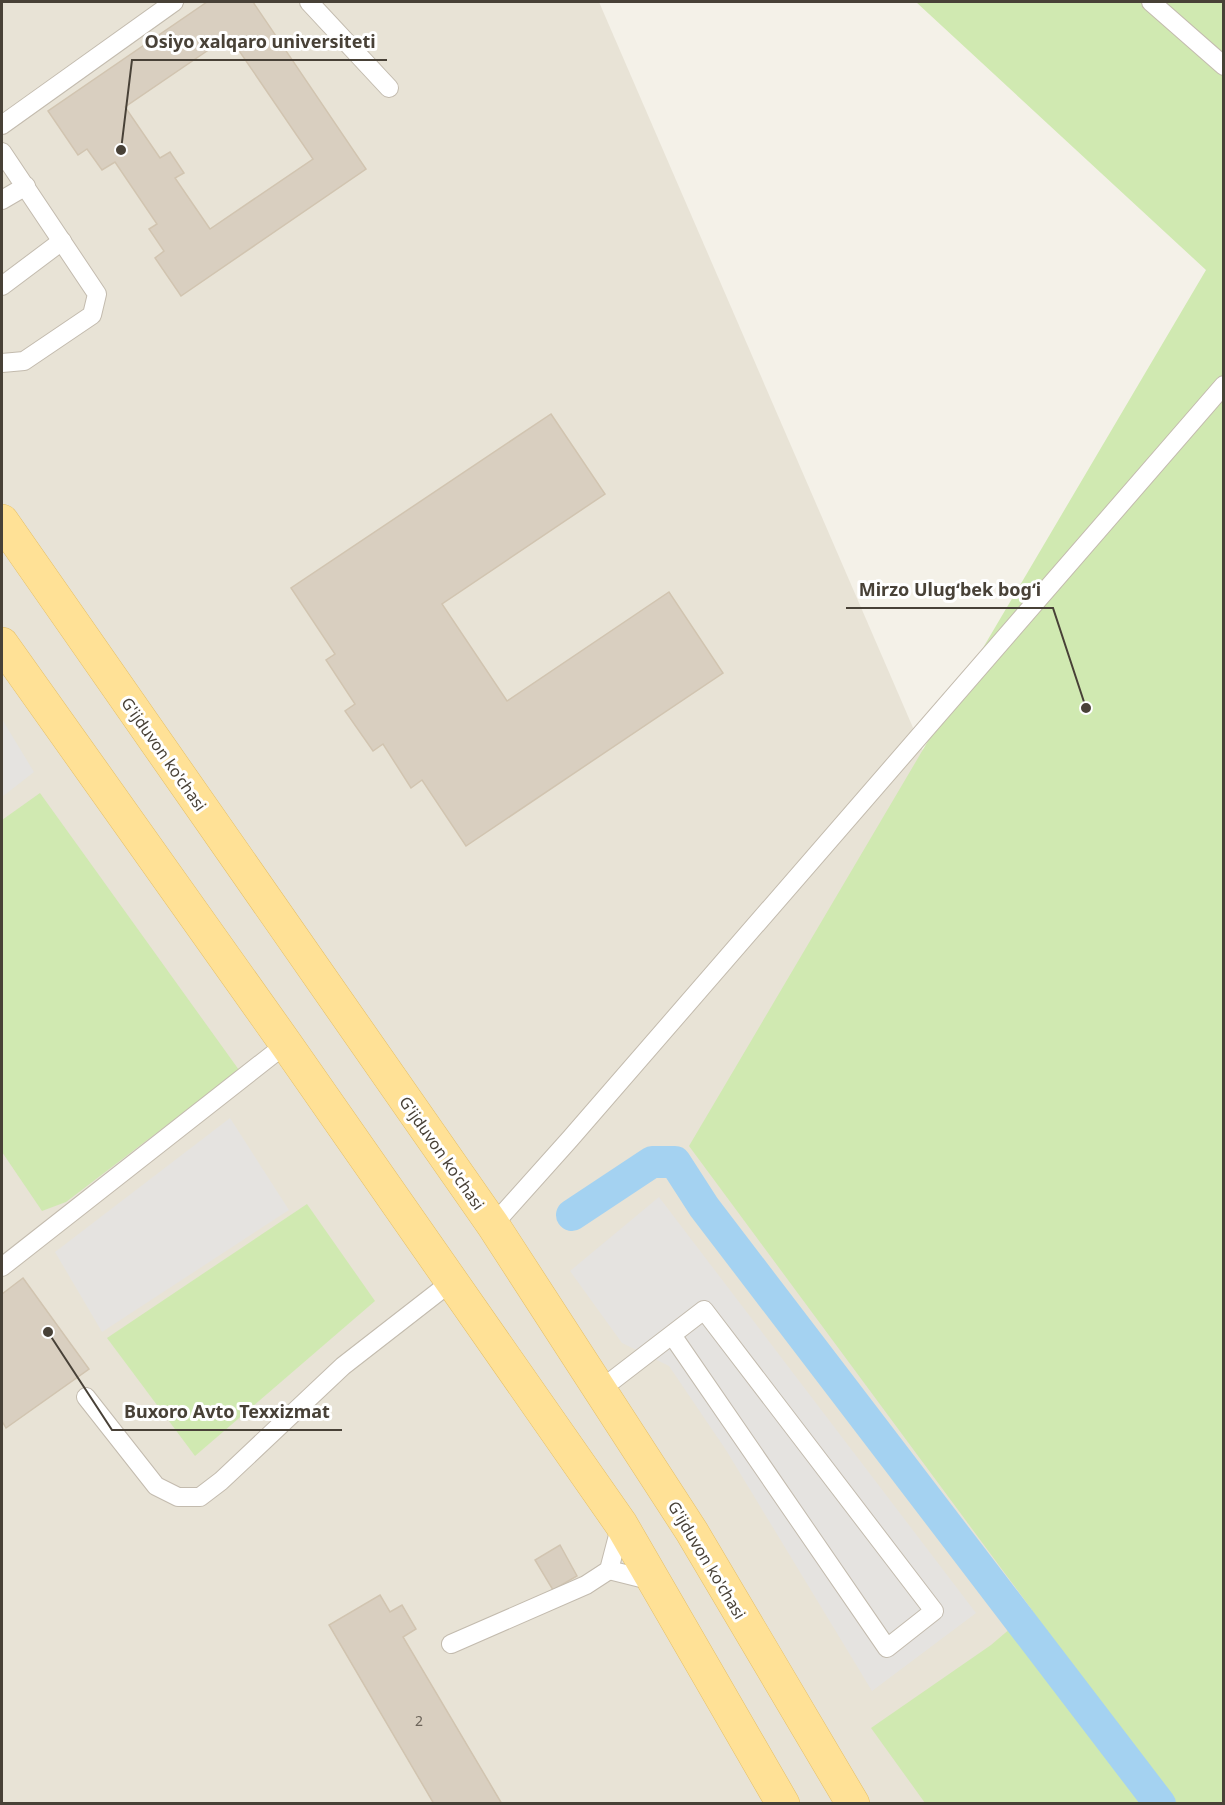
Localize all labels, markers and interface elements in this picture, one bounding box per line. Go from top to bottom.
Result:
callout: Osiyo xalqaro universiteti [132,24,387,60]
text: Osiyo xalqaro universiteti [144,29,376,53]
callout: Mirzo Ulugʻbek bogʻi [846,572,1053,608]
text: Mirzo Ulugʻbek bogʻi [859,577,1041,601]
street label: G'ijduvon ko'chasi [117,693,211,815]
street label: G'ijduvon ko'chasi [395,1092,489,1214]
callout: Buxoro Avto Texxizmat [112,1394,342,1430]
text: Buxoro Avto Texxizmat [124,1399,330,1423]
street label: G'ijduvon ko'chasi [663,1497,751,1623]
house number: 2 [415,1711,423,1730]

